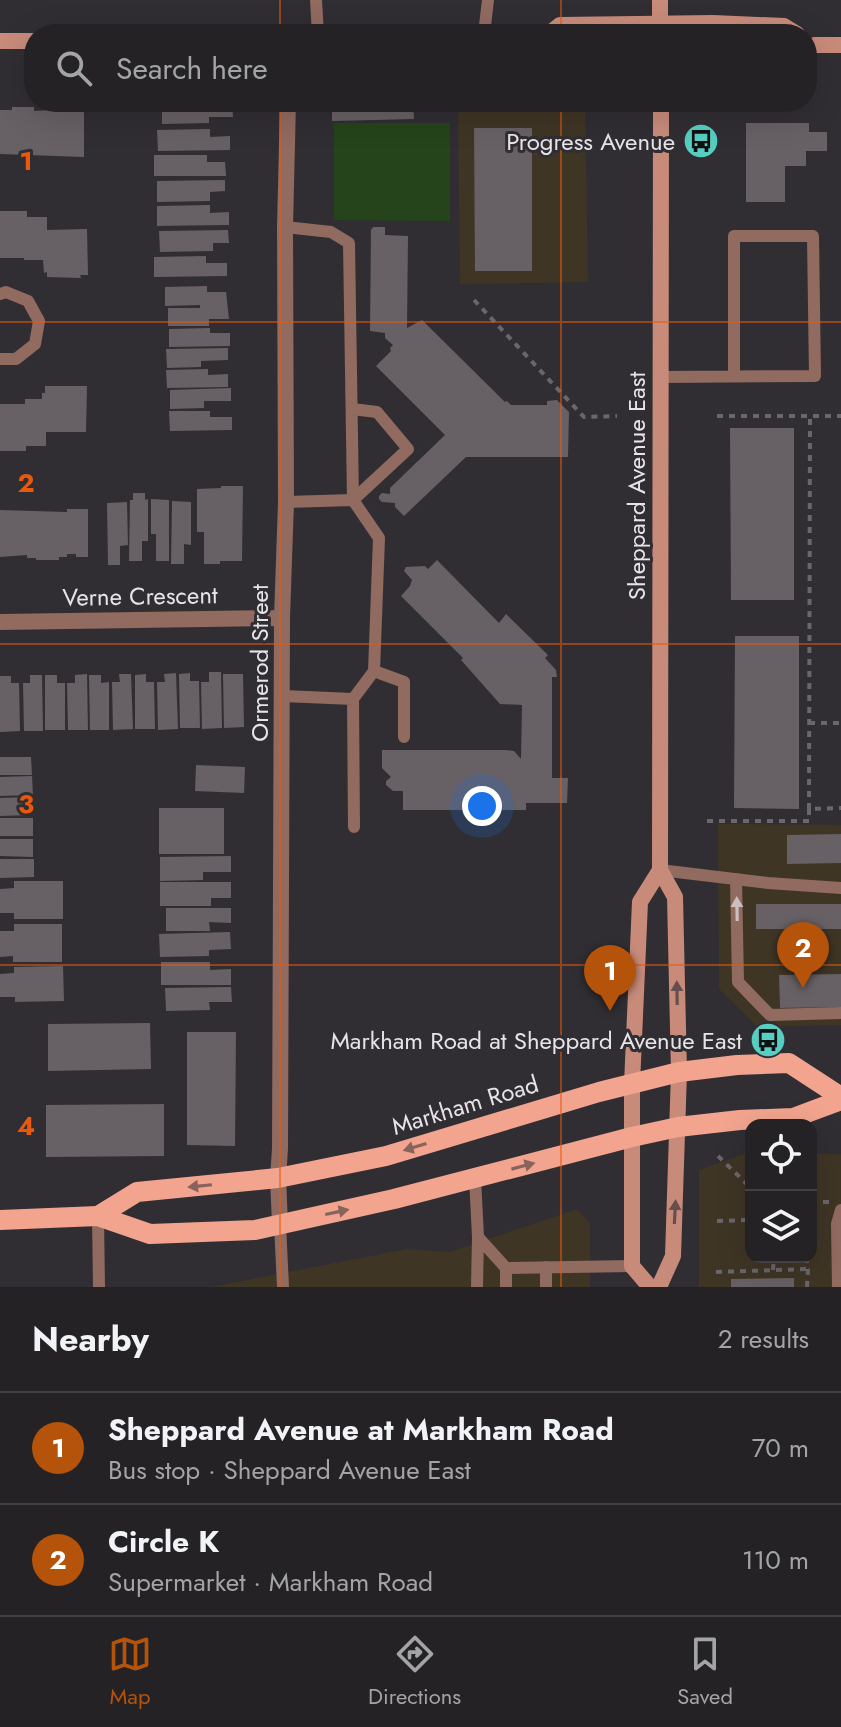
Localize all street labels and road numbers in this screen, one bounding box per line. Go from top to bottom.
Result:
street label: Sheppard Avenue East [619,372,654,600]
street label: Verne Crescent [62,577,218,615]
street label: Ormerod Street [242,584,277,742]
street label: Markham Road [387,1066,543,1144]

